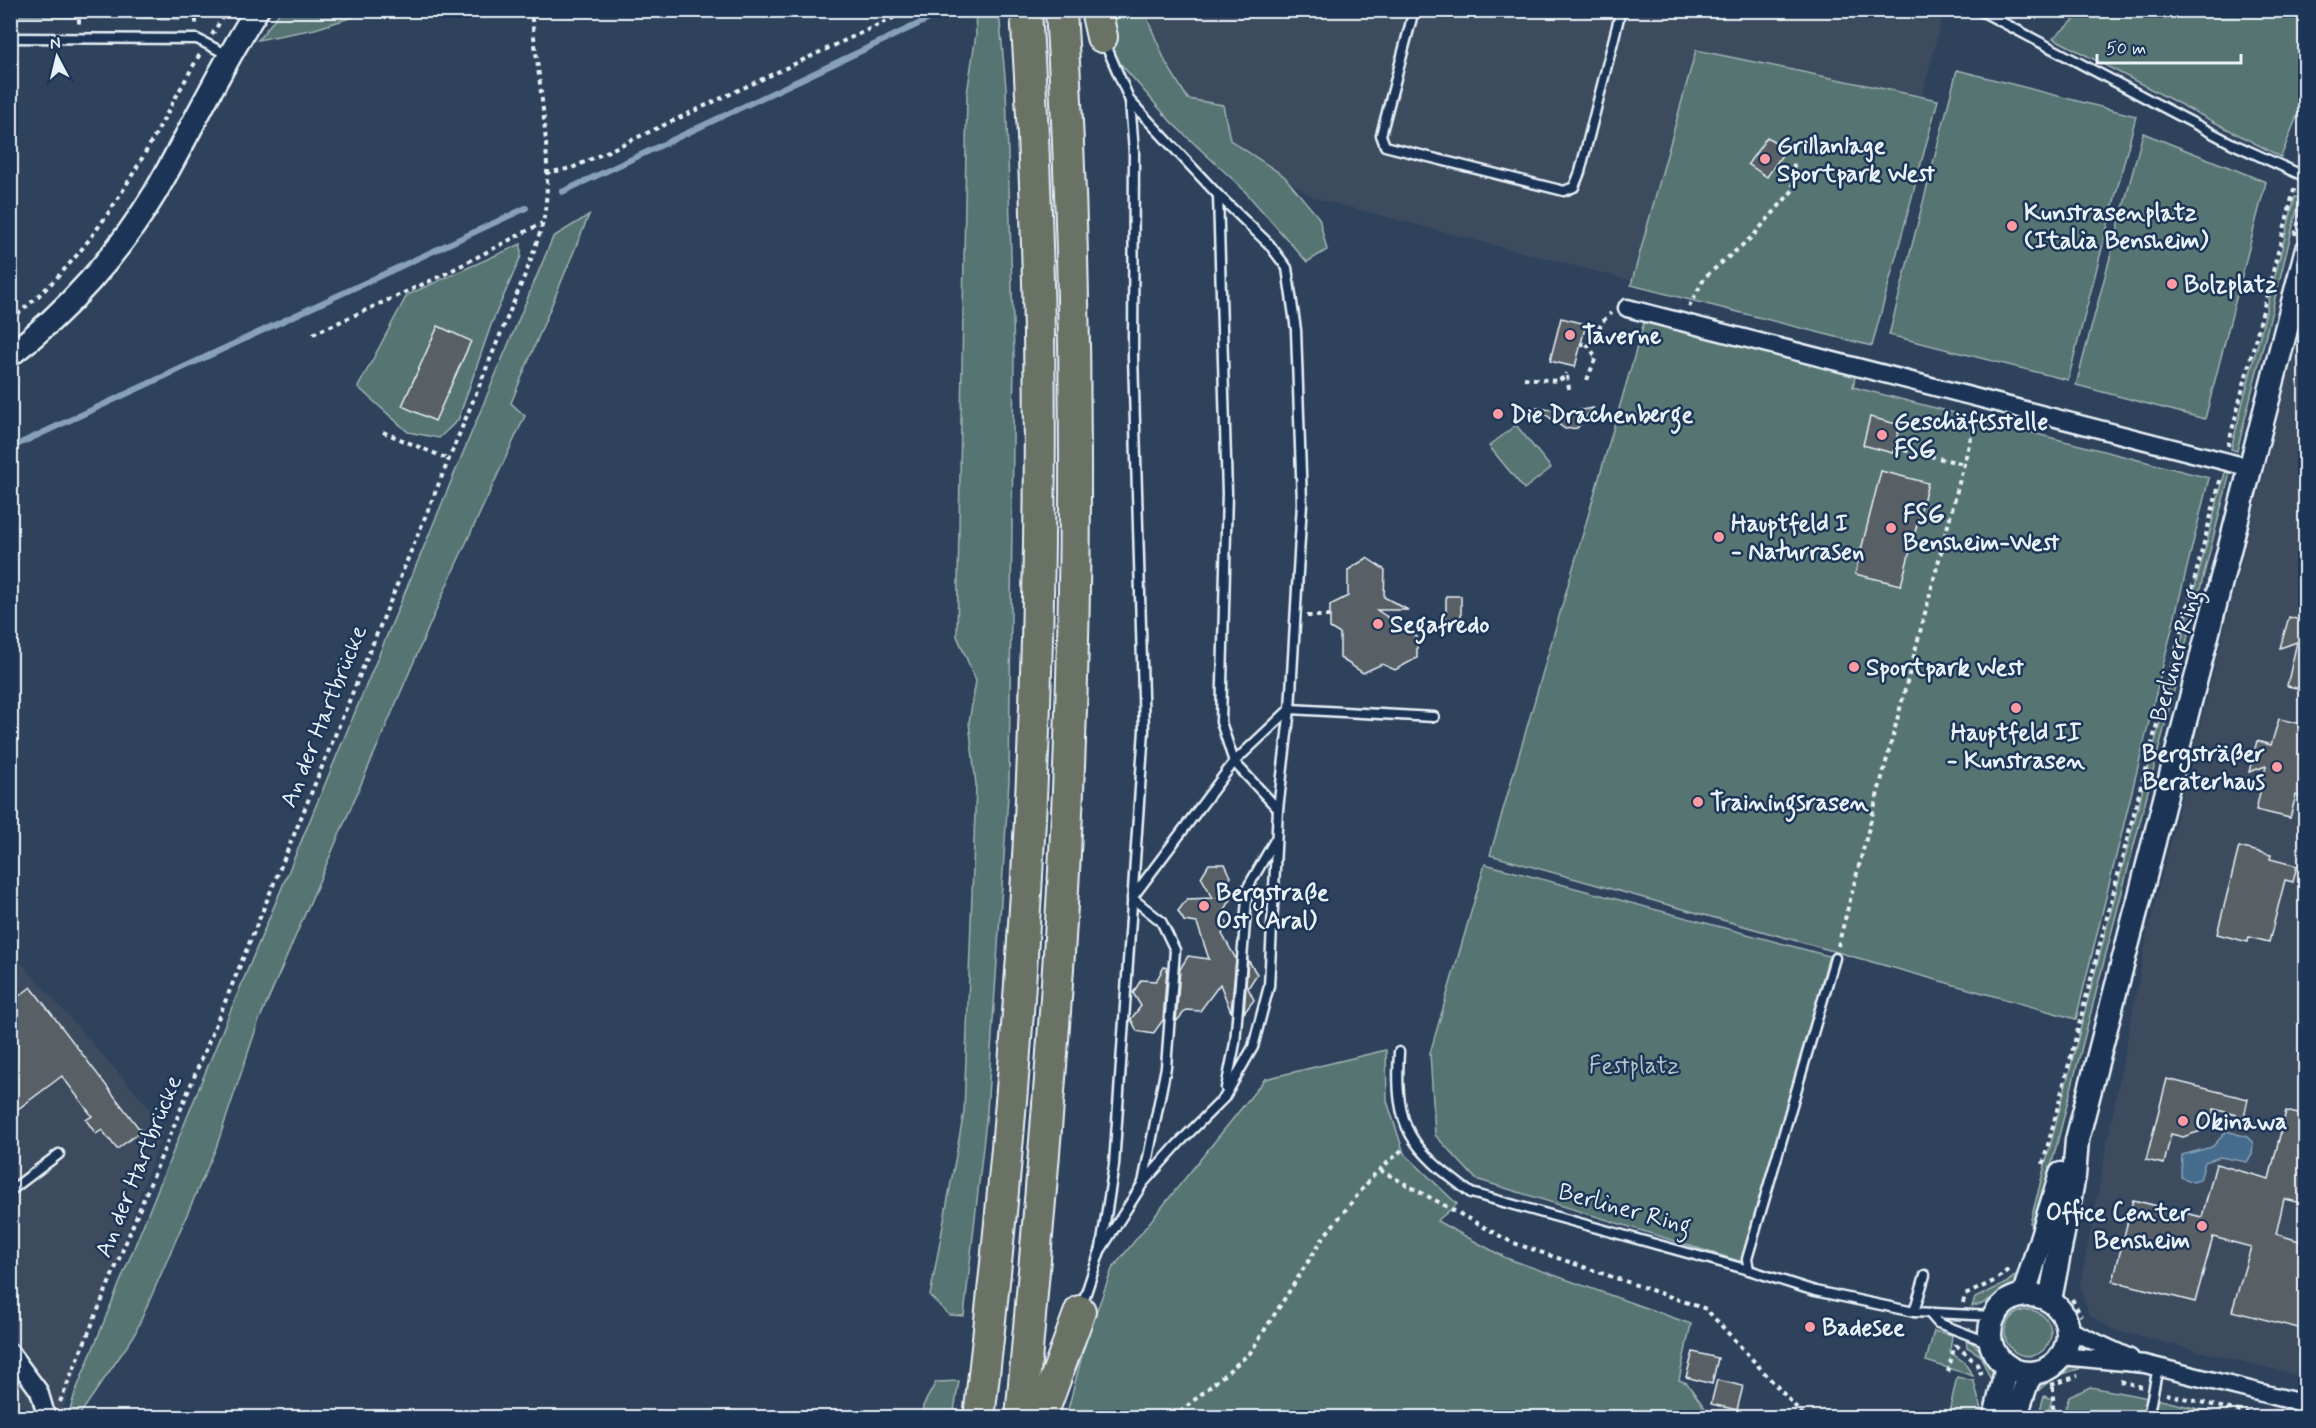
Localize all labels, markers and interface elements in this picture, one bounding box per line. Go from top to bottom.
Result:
north arrow [27,27,87,87]
scale bar [2097,27,2241,65]
text: N [49,33,62,55]
text: 50 m [2106,37,2146,61]
place label: Grillanlage Sportpark West [1777,131,1935,190]
marker: Grillanlage Sportpark West [1758,152,1772,166]
place label: Kunstrasenplatz (Italia Bensheim) [2024,198,2209,257]
marker: Kunstrasenplatz (Italia Bensheim) [2005,219,2019,233]
place label: Bolzplatz [2184,270,2277,301]
marker: Bolzplatz [2165,277,2179,291]
place label: Taverne [1582,321,1662,352]
marker: Taverne [1563,328,1577,342]
place label: Die Drachenberge [1510,400,1693,434]
marker: Die Drachenberge [1491,407,1505,421]
place label: Geschäftsstelle FSG [1894,407,2048,466]
marker: Geschäftsstelle FSG [1875,428,1889,442]
place label: FSG Bensheim-West [1903,500,2060,559]
place label: Hauptfeld I - Naturrasen [1731,509,1864,568]
marker: FSG Bensheim-West [1884,521,1898,535]
marker: Hauptfeld I - Naturrasen [1712,530,1726,544]
street label: Berliner Ring [2144,585,2212,726]
place label: Segafredo [1390,610,1490,644]
marker: Segafredo [1371,617,1385,631]
street label: An der Hartbrücke [274,621,375,812]
place label: Sportpark West [1866,653,2024,684]
marker: Sportpark West [1847,660,1861,674]
marker: Hauptfeld II - Kunstrasen [2009,701,2023,715]
place label: Hauptfeld II - Kunstrasen [1947,718,2085,777]
place label: Bergsträßer Beraterhaus [2142,739,2266,798]
marker: Bergsträßer Beraterhaus [2270,760,2284,774]
place label: Trainingsrasen [1710,788,1869,822]
marker: Trainingsrasen [1691,795,1705,809]
place label: Bergstraße Ost (Aral) [1216,878,1329,937]
marker: Bergstraße Ost (Aral) [1197,899,1211,913]
park label: Festplatz [1589,1051,1679,1082]
street label: An der Hartbrücke [89,1071,190,1262]
place label: Okinawa [2195,1107,2287,1138]
marker: Okinawa [2176,1114,2190,1128]
street label: Berliner Ring [1554,1177,1695,1245]
place label: Office Center Bensheim [2046,1198,2191,1257]
marker: Office Center Bensheim [2195,1219,2209,1233]
place label: Badesee [1822,1313,1905,1344]
marker: Badesee [1803,1320,1817,1334]

